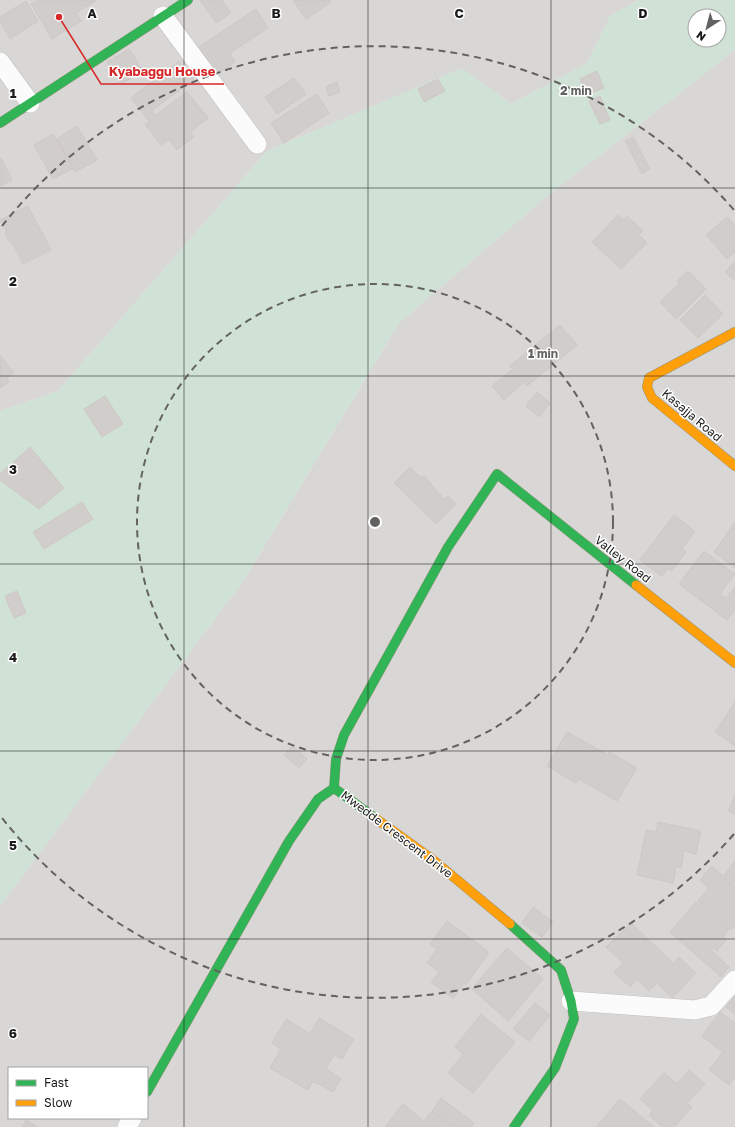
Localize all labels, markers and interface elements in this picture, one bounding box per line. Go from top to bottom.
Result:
text: A [87,5,97,21]
text: B [271,5,281,21]
text: C [454,5,464,21]
text: D [638,5,648,21]
north arrow [687,8,727,48]
text: N [694,29,708,44]
callout: Kyabaggu House [101,59,224,84]
text: Kyabaggu House [109,63,216,79]
text: 2 min [560,83,592,98]
text: 1 [10,85,17,101]
text: 2 [9,273,17,289]
text: 1 min [528,346,558,361]
street label: Kasajja Road [659,386,725,444]
text: 3 [9,461,17,477]
centre of rings [368,515,382,529]
street label: Valley Road [592,532,654,586]
text: 4 [9,649,17,665]
street label: Mwedde Crescent Drive [338,787,456,881]
text: 5 [9,837,17,853]
text: 6 [9,1025,17,1041]
legend [8,1067,148,1119]
text: Fast [44,1075,69,1090]
text: Slow [44,1095,72,1110]

